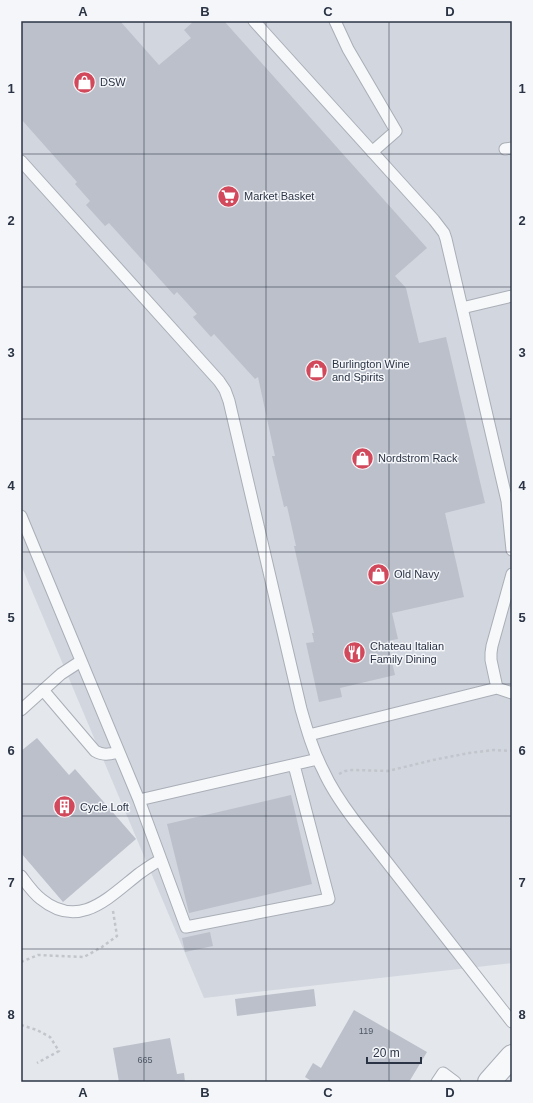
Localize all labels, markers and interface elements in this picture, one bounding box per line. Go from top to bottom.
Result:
text: A [78,4,88,19]
text: B [200,4,210,19]
text: C [323,4,333,19]
text: D [445,4,455,19]
shop icon: DSW [71,69,97,95]
place label: DSW [100,76,126,88]
text: 1 [7,81,15,96]
text: 1 [518,81,526,96]
supermarket icon: Market Basket [216,183,242,209]
place label: Market Basket [244,190,314,202]
text: 2 [7,213,15,228]
text: 2 [518,213,526,228]
text: 3 [7,345,15,360]
text: 3 [518,345,526,360]
shop icon: Burlington Wine and Spirits [303,357,329,383]
place label: Burlington Wine and Spirits [332,358,410,383]
shop icon: Nordstrom Rack [350,445,376,471]
place label: Nordstrom Rack [378,452,458,464]
text: 4 [7,478,15,493]
text: 4 [518,478,526,493]
shop icon: Old Navy [366,561,392,587]
place label: Old Navy [394,568,440,580]
text: 5 [7,610,15,625]
text: 5 [518,610,526,625]
restaurant icon: Chateau Italian Family Dining [342,639,368,665]
place label: Chateau Italian Family Dining [370,640,444,665]
text: 6 [7,743,15,758]
text: 6 [518,743,526,758]
building icon: Cycle Loft [51,794,77,820]
place label: Cycle Loft [80,801,129,813]
text: 7 [7,875,15,890]
text: 7 [518,875,526,890]
text: 8 [7,1007,15,1022]
text: 8 [518,1007,526,1022]
house number: 119 [359,1026,373,1036]
scale bar [367,1039,421,1065]
text: 20 m [373,1046,400,1060]
house number: 665 [137,1055,153,1065]
text: A [78,1085,88,1100]
text: B [200,1085,210,1100]
text: C [323,1085,333,1100]
text: D [445,1085,455,1100]

